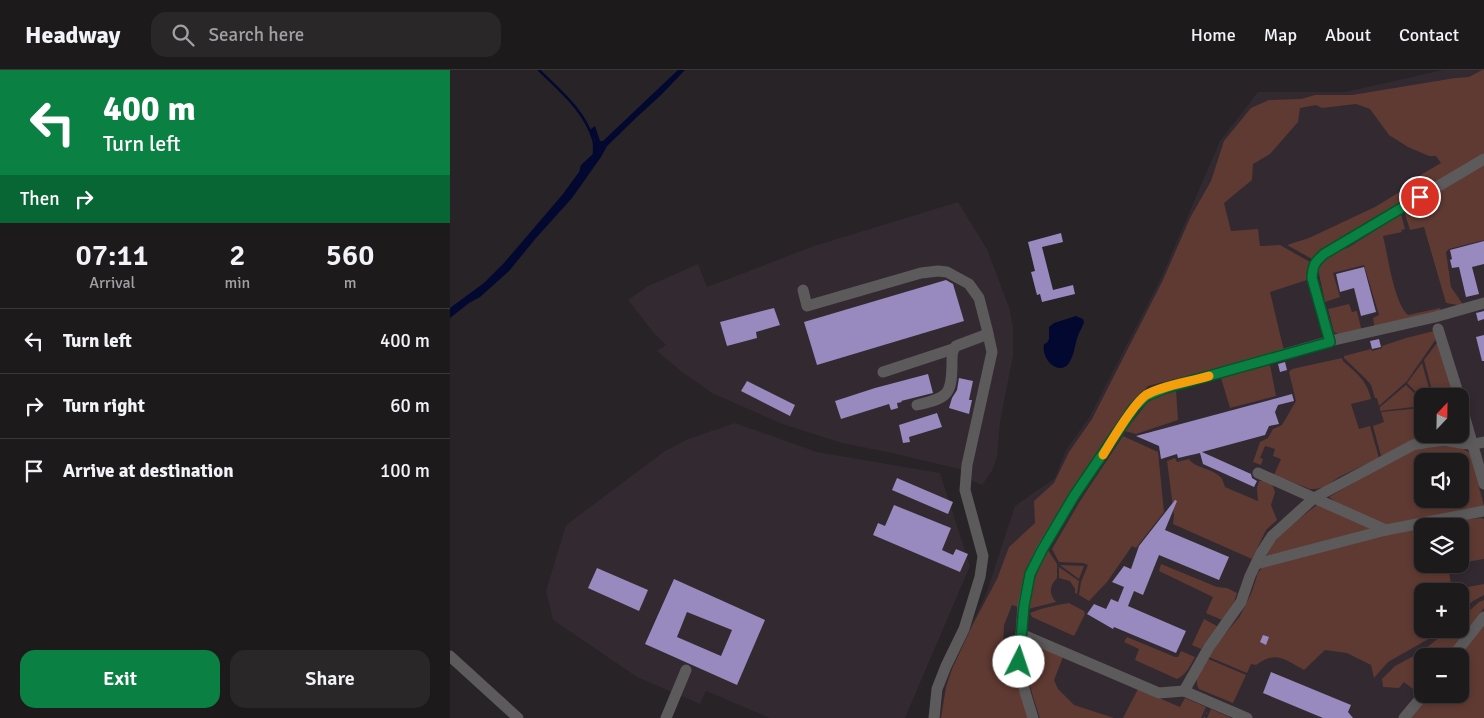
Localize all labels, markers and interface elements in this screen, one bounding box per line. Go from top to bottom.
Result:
search box [151,12,501,57]
text: Headway [25,20,121,50]
icon: search [169,21,197,49]
text: Search here [209,23,304,47]
text: Home [1191,24,1236,46]
text: Map [1264,24,1297,46]
text: About [1325,24,1371,46]
text: Contact [1399,24,1459,46]
text: 400 m [103,87,196,130]
icon: left [20,90,85,155]
text: Turn left [103,130,181,157]
pin [1399,176,1441,218]
icon: arrive [1406,183,1434,211]
icon: right [70,185,98,213]
text: Then [20,187,60,211]
text: 07:11 [76,237,149,274]
text: 2 [229,237,245,274]
text: 560 [326,237,374,274]
text: Arrival [89,273,135,293]
text: min [224,273,250,293]
text: m [344,273,356,293]
icon: left [20,327,48,355]
text: Turn left [63,329,132,353]
text: 400 m [380,329,430,353]
north arrow [1414,388,1469,442]
map controls [1414,388,1469,703]
icon: right [20,392,48,420]
text: Turn right [63,394,145,418]
text: 60 m [390,394,430,418]
button: sound [1414,453,1469,508]
icon: arrive [20,457,48,485]
text: Arrive at destination [63,459,234,483]
text: 100 m [380,459,430,483]
button: layers [1414,518,1469,573]
button: + [1414,583,1469,638]
position arrow [992,635,1044,687]
button: − [1414,648,1469,703]
button: Exit [20,650,220,708]
button: Share [230,650,430,708]

